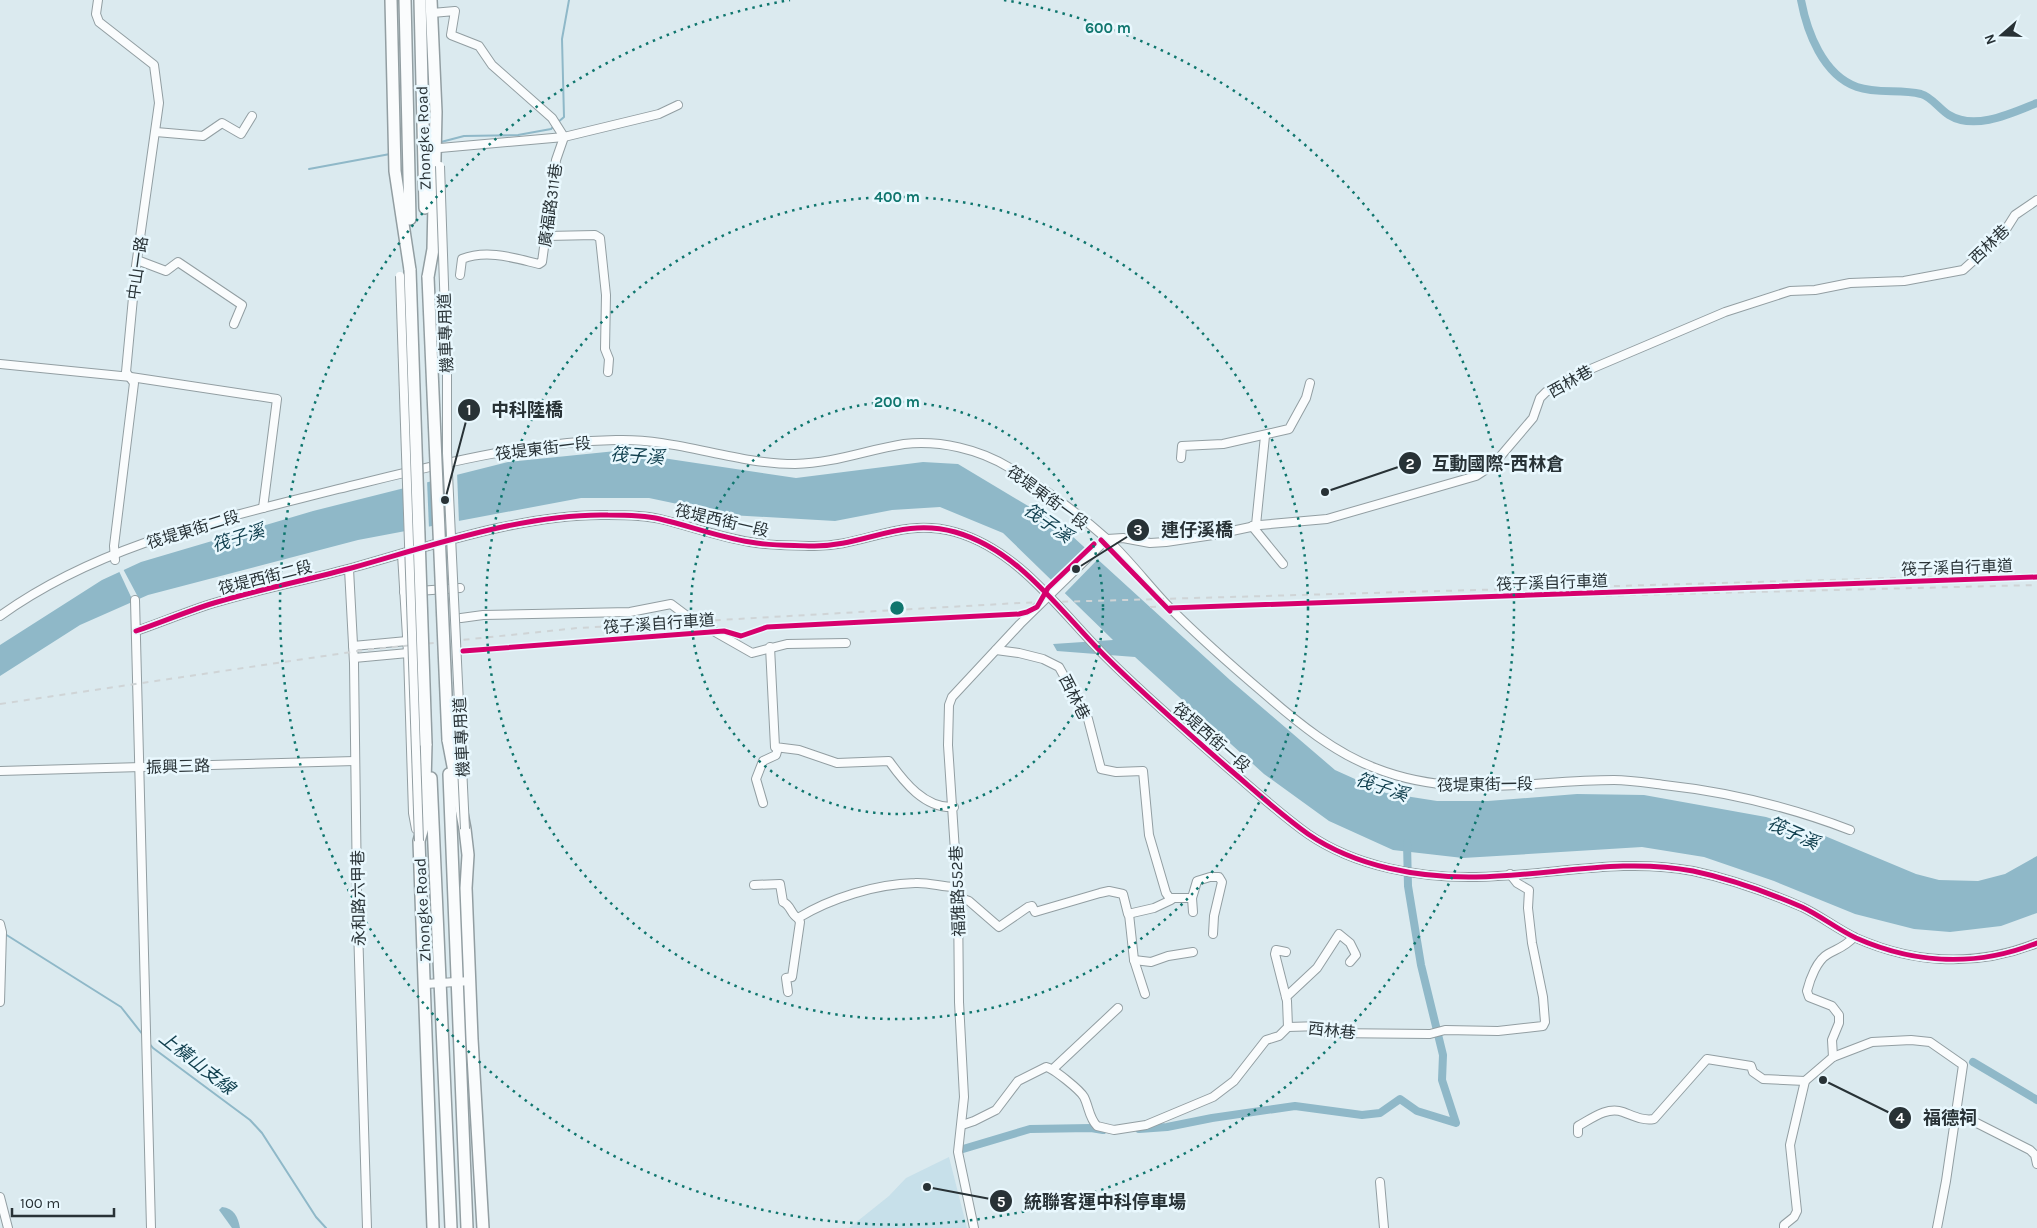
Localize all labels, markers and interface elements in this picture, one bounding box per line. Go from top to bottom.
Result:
north arrow [1977,10,2027,60]
text: 600 m [1085,19,1131,37]
text: N [1981,32,2000,47]
street label: Zhongke Road [412,85,435,190]
street label: 廣福路311巷 [535,162,566,248]
text: 400 m [874,188,920,206]
street label: 西林巷 [1965,221,2013,268]
street label: 中山一路 [124,235,151,301]
street label: 機車專用道 [435,293,456,373]
street label: 西林巷 [1545,361,1596,401]
callout: 中科陸橋 [456,393,573,426]
text: 200 m [874,393,920,411]
text: 中科陸橋 [491,399,563,421]
text: 1 [466,401,472,419]
street label: 筏堤東街一段 [494,433,592,464]
water label: 筏子溪 [609,443,668,469]
callout: 互動國際-西林倉 [1397,447,1575,480]
text: 互動國際-西林倉 [1432,453,1564,475]
text: 2 [1405,455,1415,473]
street label: 筏堤東街一段 [1003,462,1092,533]
water label: 筏子溪 [1020,499,1079,549]
street label: 筏堤西街一段 [673,500,771,541]
street label: 筏堤東街二段 [144,506,242,553]
callout: 連仔溪橋 [1126,514,1243,547]
water label: 筏子溪 [209,519,270,556]
text: 連仔溪橋 [1161,519,1233,541]
text: 3 [1133,521,1143,539]
street label: 筏子溪自行車道 [1901,556,2013,579]
street label: 筏堤西街二段 [216,557,314,598]
street label: 筏子溪自行車道 [1496,571,1608,594]
centre of rings [888,599,906,617]
street label: 筏子溪自行車道 [603,610,716,637]
street label: 西林巷 [1055,672,1094,723]
street label: 機車專用道 [450,697,473,777]
street label: 筏堤西街一段 [1169,699,1254,776]
street label: 振興三路 [146,756,210,777]
water label: 筏子溪 [1353,768,1414,807]
street label: 筏堤東街一段 [1437,774,1533,795]
water label: 筏子溪 [1764,812,1825,855]
street label: 福雅路552巷 [946,845,969,937]
street label: 永和路六甲巷 [348,850,369,946]
street label: Zhongke Road [410,857,435,963]
street label: 西林巷 [1307,1019,1357,1042]
water label: 上橫山支線 [155,1027,241,1101]
callout: 福德祠 [1888,1101,1987,1134]
text: 福德祠 [1923,1107,1977,1129]
text: 4 [1896,1109,1905,1127]
callout: 統聯客運中科停車場 [989,1185,1196,1218]
scale bar [12,1186,115,1218]
text: 統聯客運中科停車場 [1024,1191,1186,1213]
text: 5 [997,1193,1006,1211]
text: 100 m [20,1194,60,1212]

